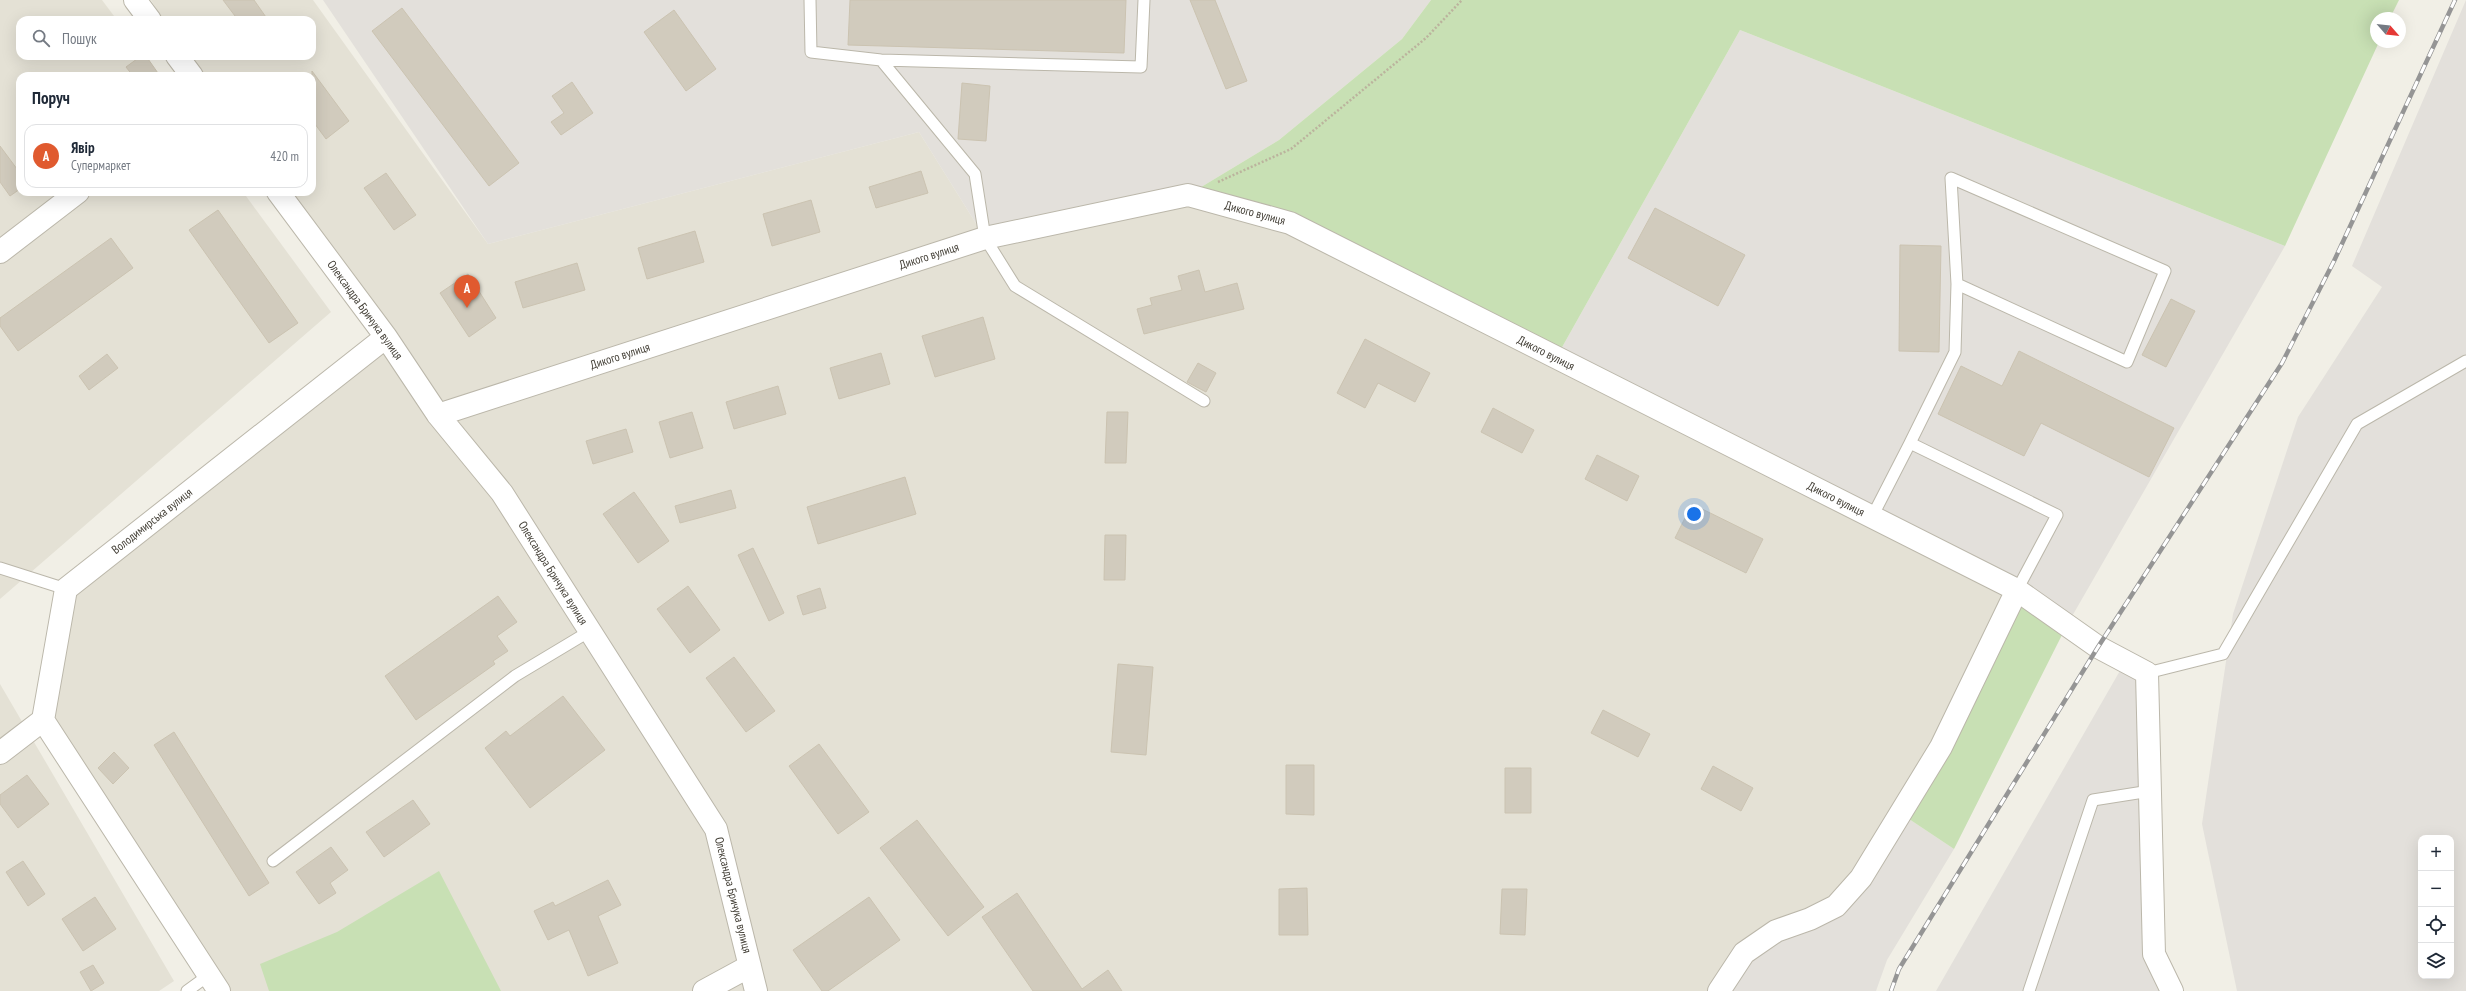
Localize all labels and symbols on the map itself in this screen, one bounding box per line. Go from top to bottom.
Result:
north arrow [2370,12,2406,48]
street label: Дикого вулиця [1223,197,1287,228]
street label: Дикого вулиця [897,239,961,272]
street label: Олександра Бричука вулиця [324,257,407,363]
pin: A [454,275,480,308]
street label: Дикого вулиця [1515,332,1578,373]
street label: Дикого вулиця [588,339,652,372]
street label: Дикого вулиця [1805,478,1868,519]
street label: Володимирська вулиця [108,484,195,557]
your location [1684,504,1704,524]
street label: Олександра Бричука вулиця [515,518,592,628]
street label: Олександра Бричука вулиця [712,835,755,955]

